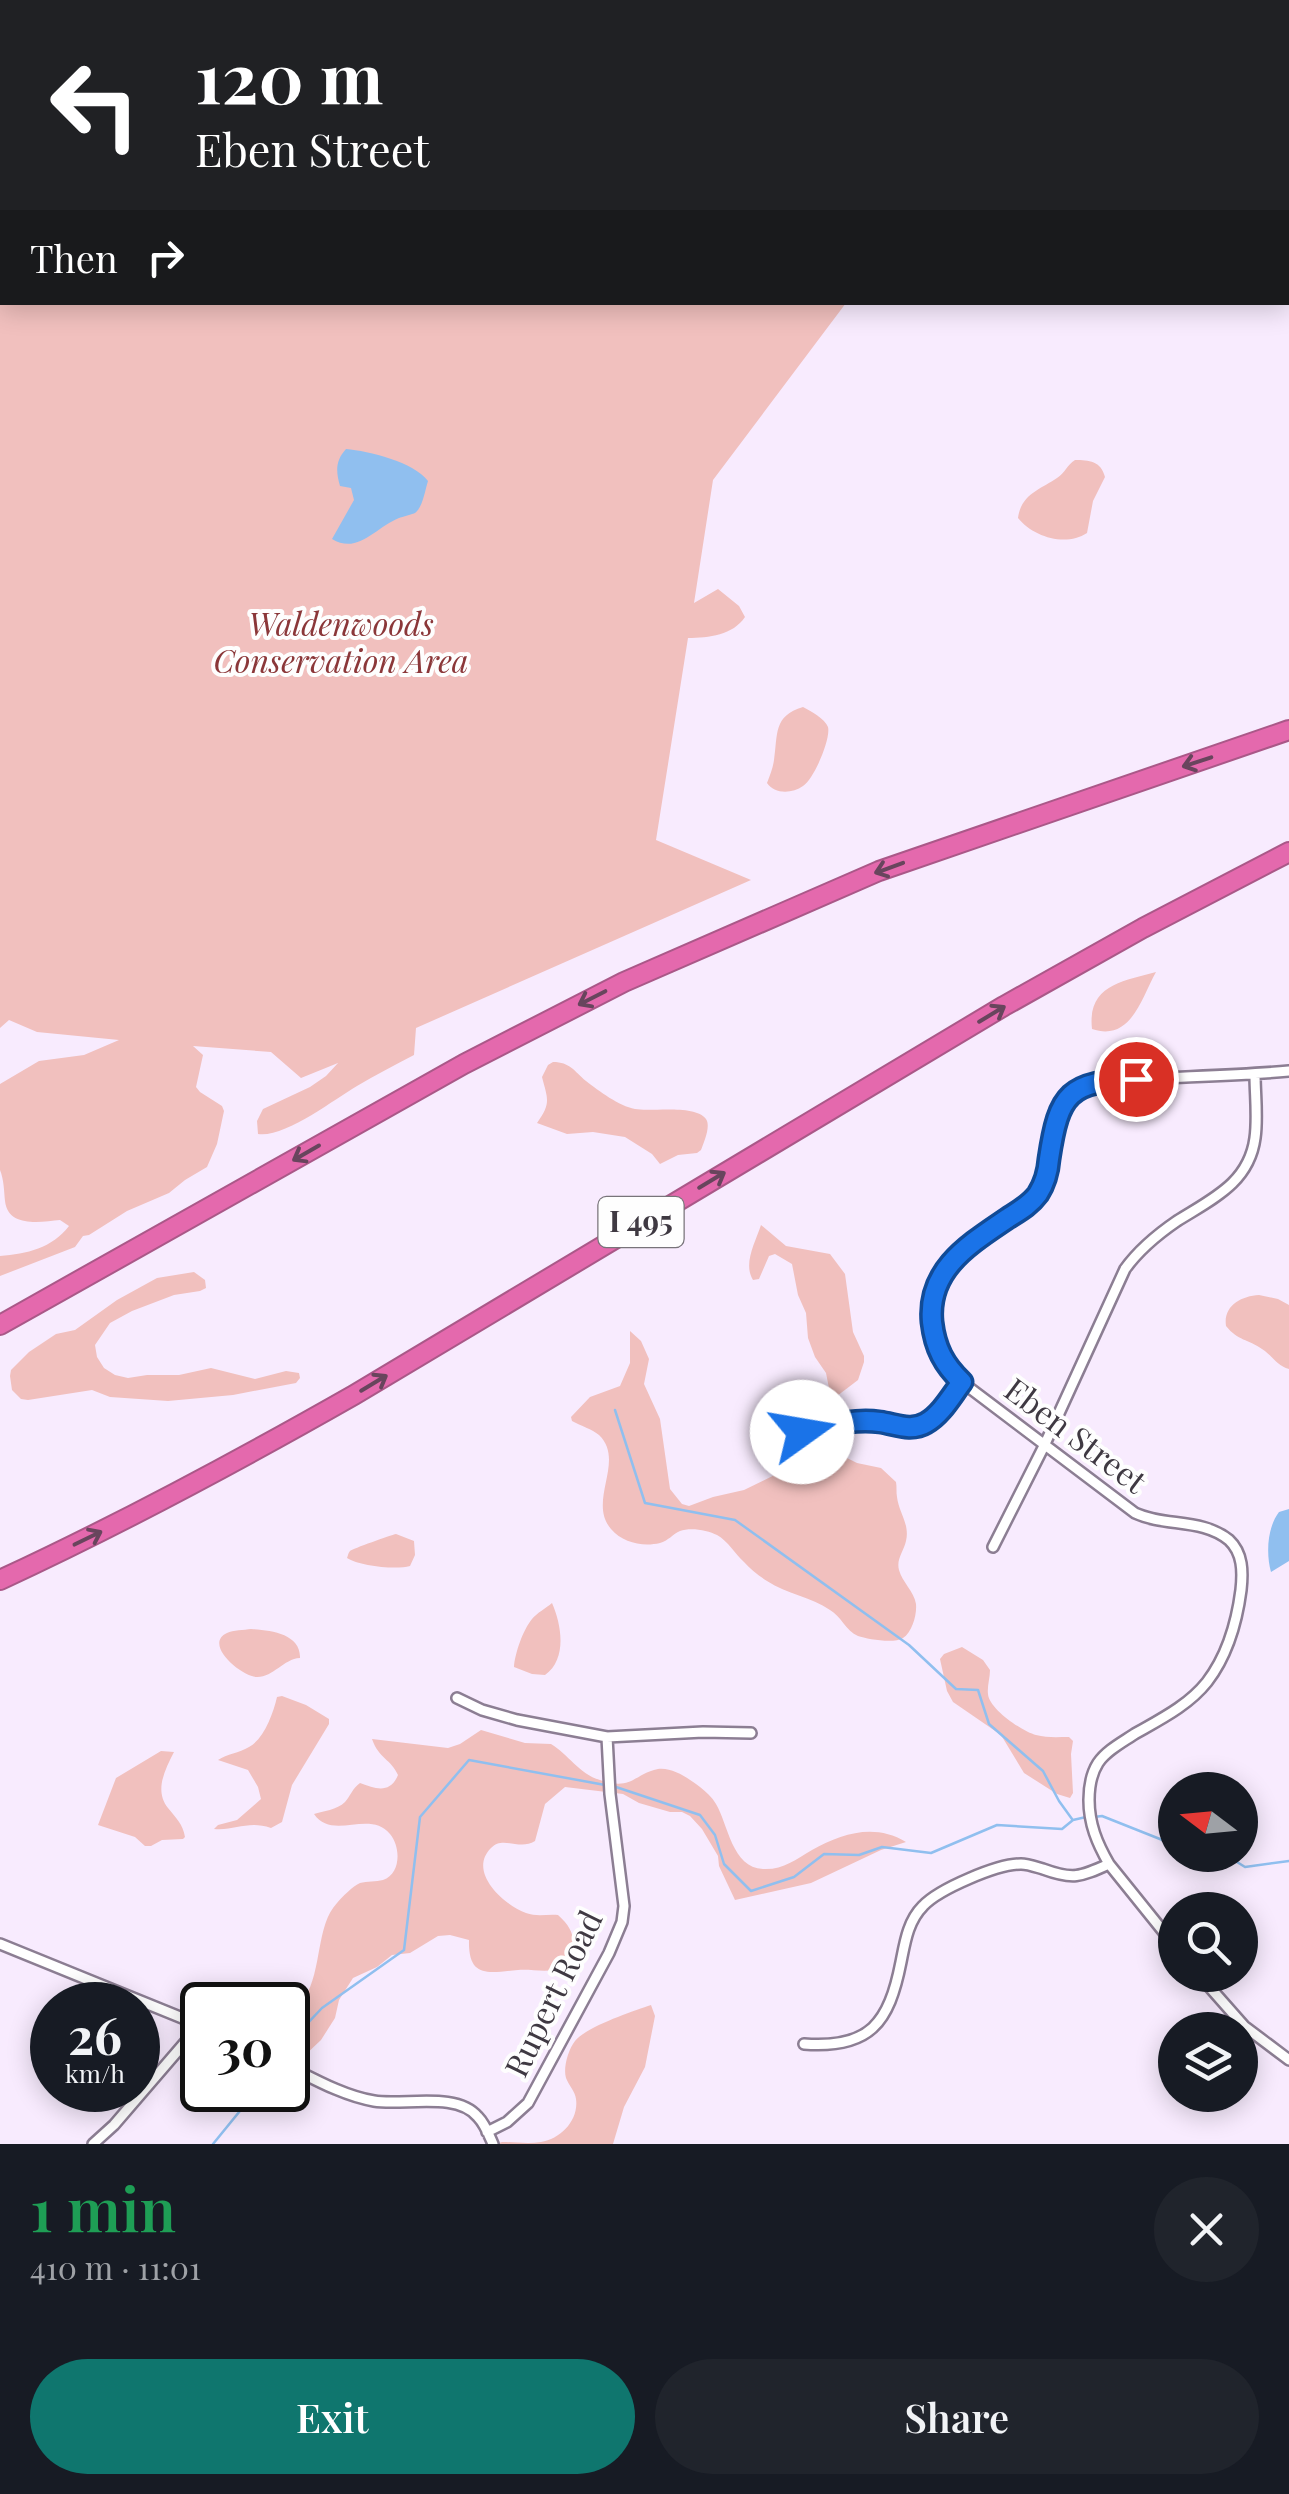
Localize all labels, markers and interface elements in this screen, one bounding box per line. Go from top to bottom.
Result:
text: 120 m [195,28,383,122]
icon: left [30,40,160,170]
text: Eben Street [195,118,429,178]
icon: right [138,230,193,285]
text: Then [30,232,118,283]
park label: Waldenwoods Conservation Area [213,601,469,681]
one-way arrow [1181,754,1213,772]
one-way arrow [875,860,906,878]
one-way arrow [578,989,607,1008]
one-way arrow [977,1004,1006,1024]
pin [1094,1037,1179,1122]
icon: arrive [1109,1052,1164,1107]
one-way arrow [292,1143,321,1163]
one-way arrow [697,1170,726,1190]
road number: I 495 [598,1197,684,1247]
street label: Eben Street [997,1367,1157,1502]
one-way arrow [359,1373,388,1393]
position arrow [750,1380,854,1484]
one-way arrow [73,1528,103,1547]
north arrow [1158,1772,1258,1872]
map controls [1158,1772,1258,2112]
button: search [1158,1892,1258,1992]
street label: Rupert Road [493,1903,611,2083]
speed limit sign: 30 [180,1982,310,2112]
text: 26 [68,2001,122,2068]
button: layers [1158,2012,1258,2112]
text: km/h [65,2056,125,2089]
text: 1 min [30,2167,176,2247]
button: close [1154,2177,1259,2282]
text: 410 m · 11:01 [30,2245,201,2288]
button: Exit [30,2359,635,2474]
button: Share [655,2359,1259,2474]

